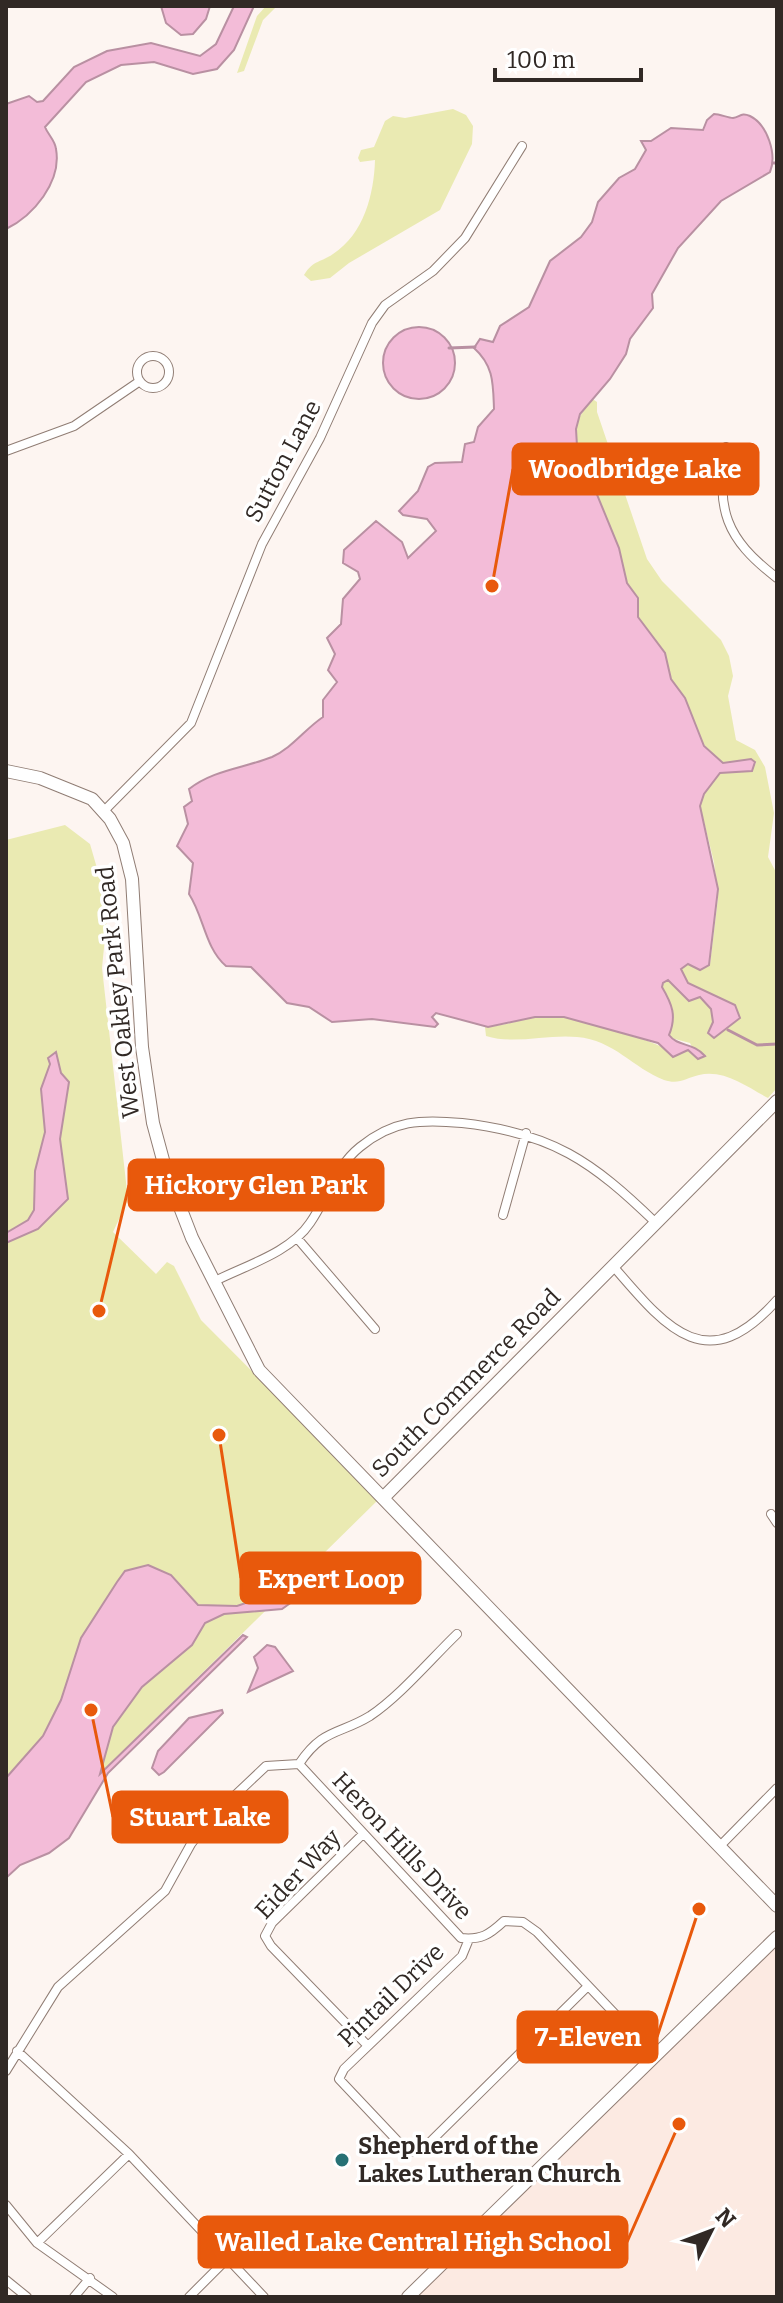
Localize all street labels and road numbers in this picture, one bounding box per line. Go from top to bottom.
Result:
street label: Sutton Lane [239,395,327,527]
street label: West Oakley Park Road [91,864,145,1120]
street label: South Commerce Road [366,1283,566,1483]
street label: Heron Hills Drive [327,1767,477,1925]
street label: Eider Way [249,1823,347,1925]
street label: Pintail Drive [332,1938,450,2052]

